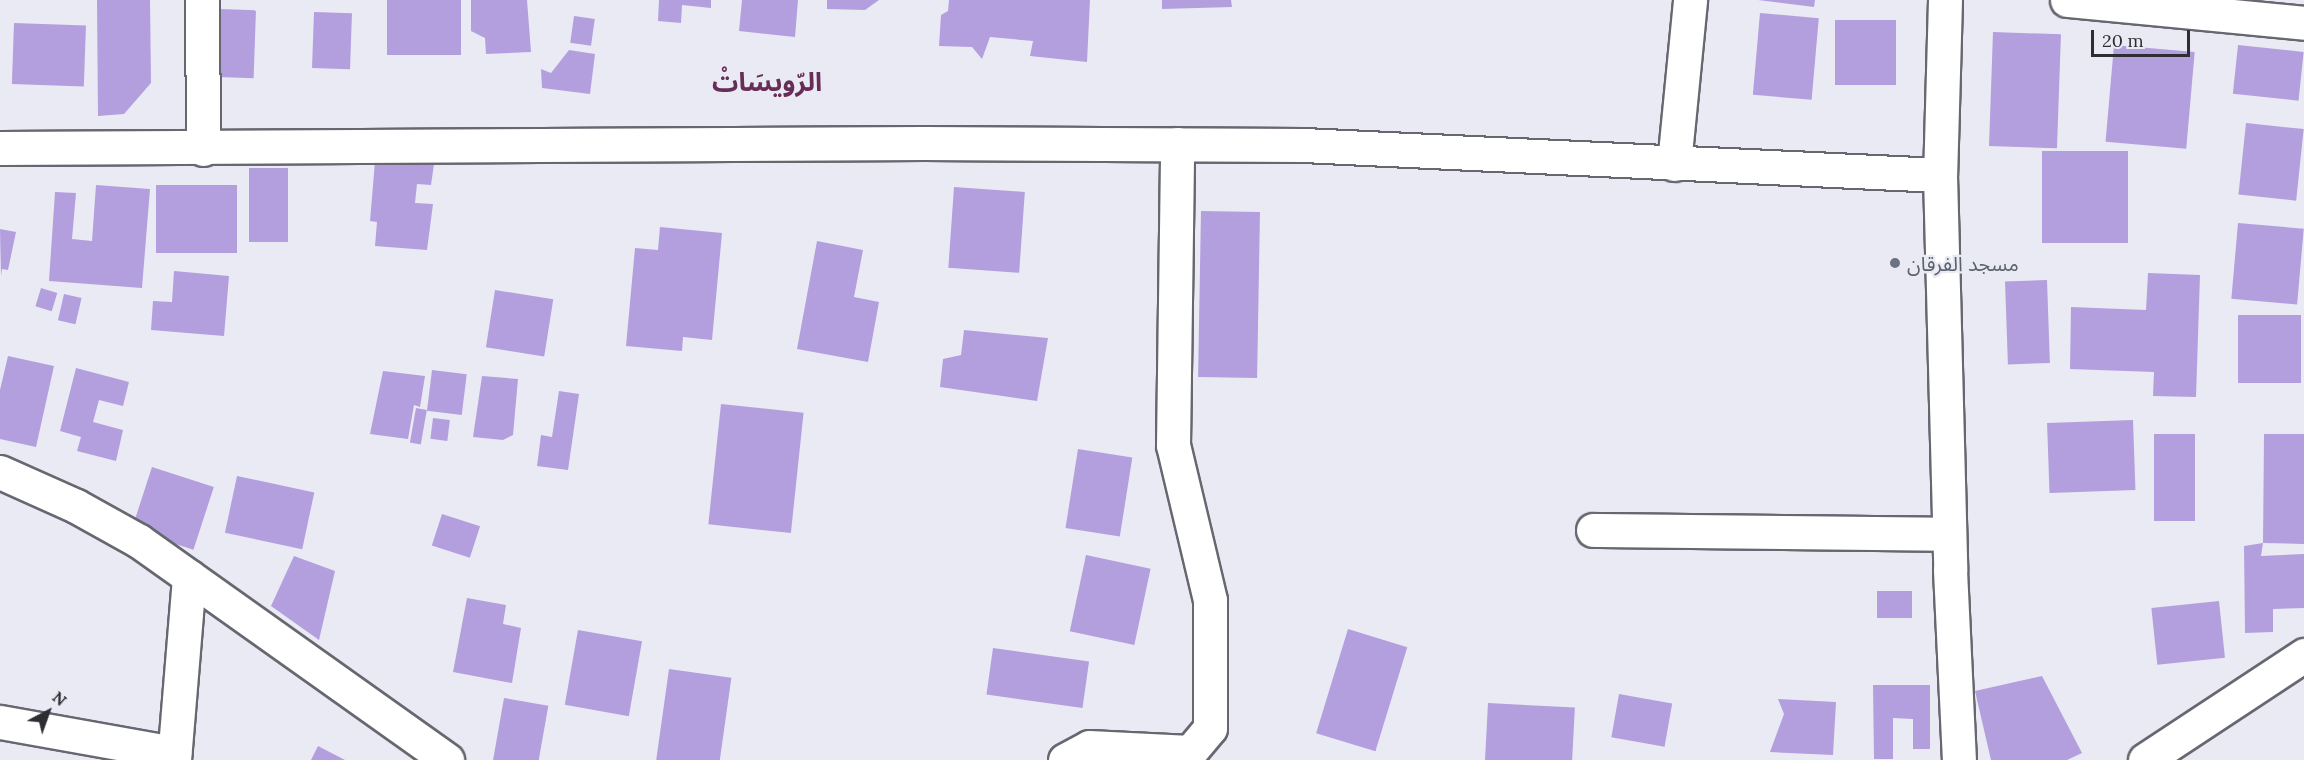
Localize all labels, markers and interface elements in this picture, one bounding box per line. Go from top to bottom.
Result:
scale bar [2094,18,2193,56]
text: 20 m [2102,29,2144,52]
district label: الرّويسَاتْ [712,66,822,98]
place label: مسجد الفرقان [1907,251,2019,275]
marker: مسجد الفرقان [1888,256,1902,270]
north arrow [18,682,78,742]
text: N [49,687,71,710]

